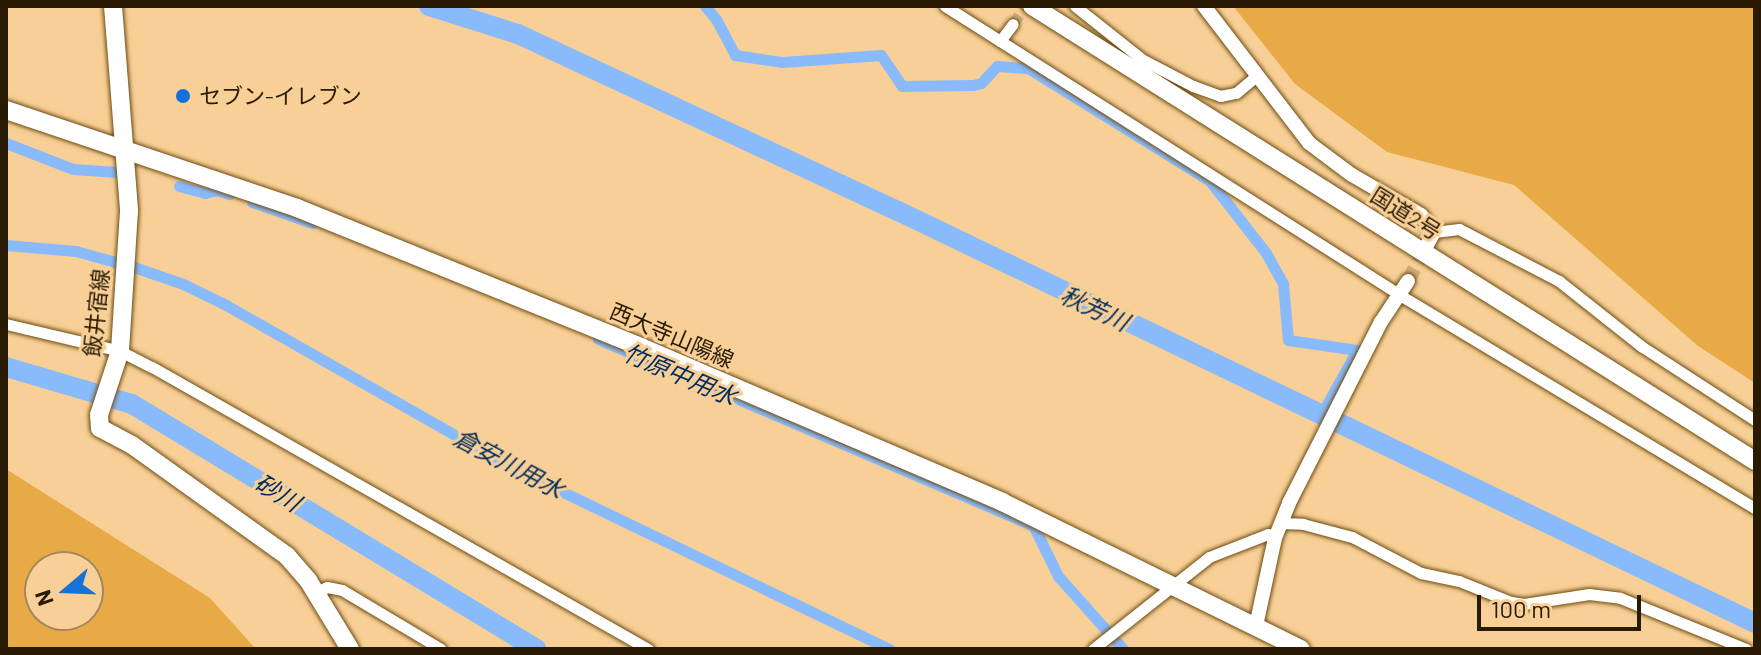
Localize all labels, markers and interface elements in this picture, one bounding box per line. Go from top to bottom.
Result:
place label: セブン-イレブン [199,83,362,109]
marker: セブン-イレブン [174,87,192,105]
street label: 国道2号 [1366,181,1446,245]
street label: 飯井宿線 [78,268,114,358]
water label: 秋芳川 [1056,280,1134,336]
street label: 西大寺山陽線 [606,297,738,373]
water label: 竹原中用水 [619,337,741,411]
water label: 倉安川用水 [449,422,569,504]
water label: 砂川 [250,467,306,517]
north arrow [24,551,104,631]
scale bar [1481,579,1645,629]
text: N [29,587,58,609]
text: 100 m [1491,594,1551,623]

